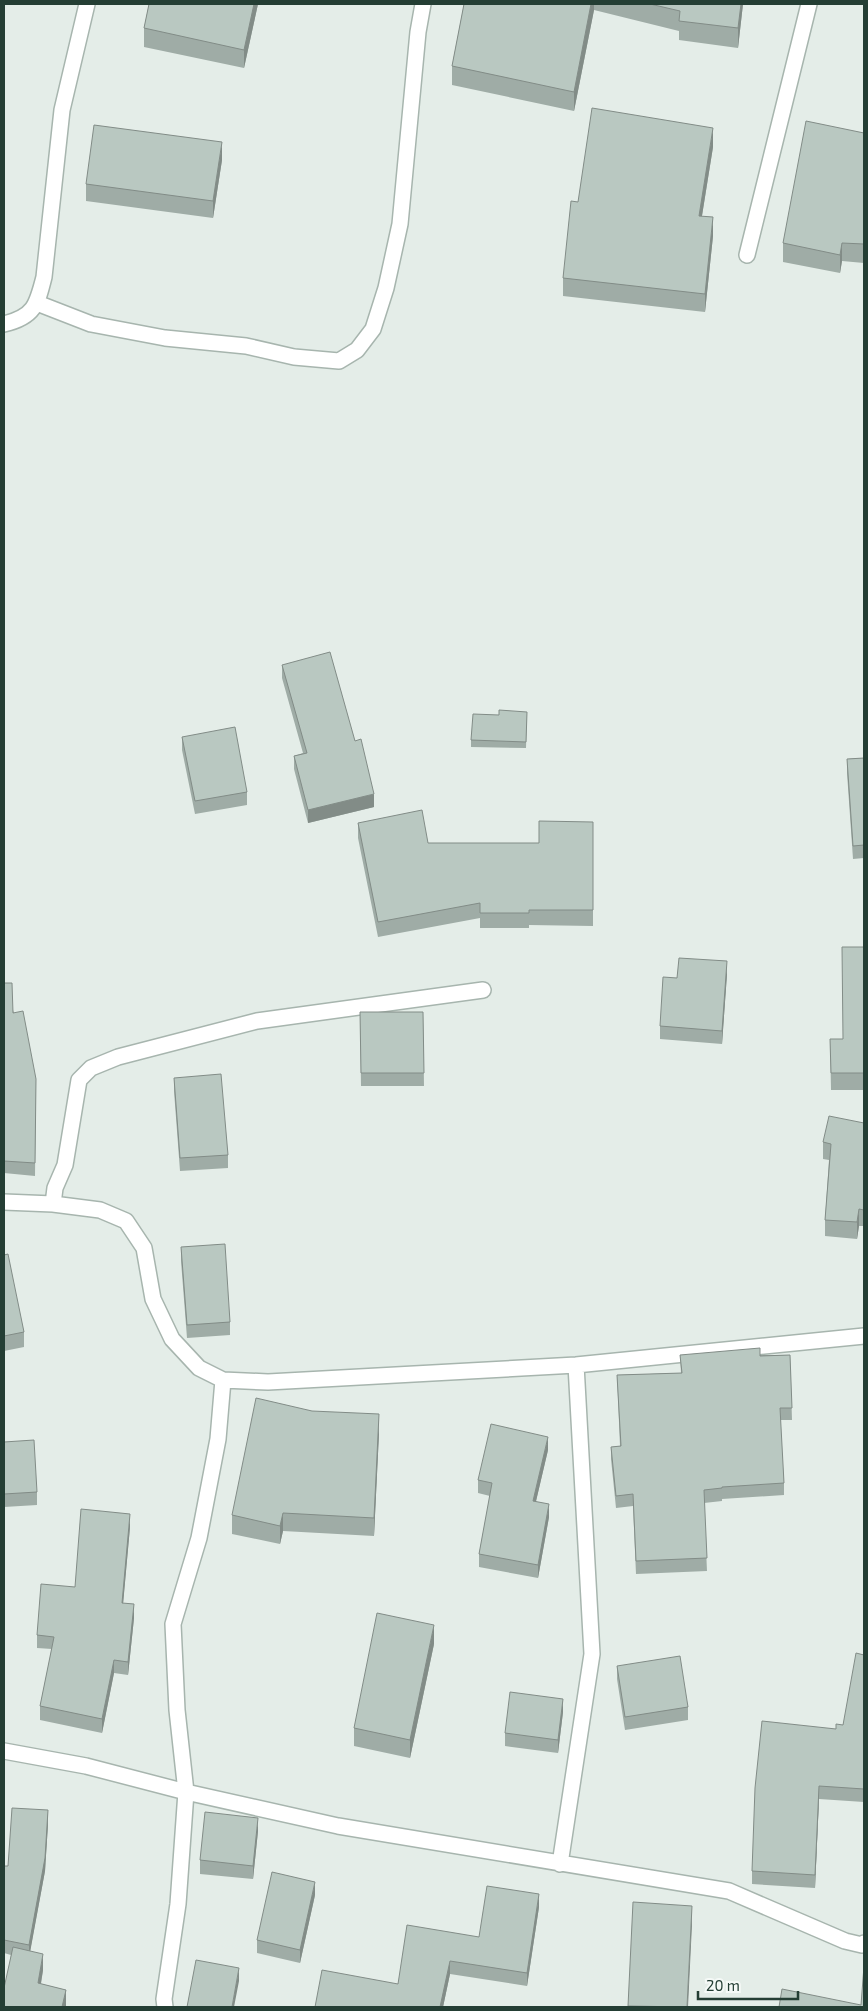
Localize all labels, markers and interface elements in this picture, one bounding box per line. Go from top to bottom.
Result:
scale bar [698,1968,798,2000]
text: 20 m [706,1976,740,1994]

